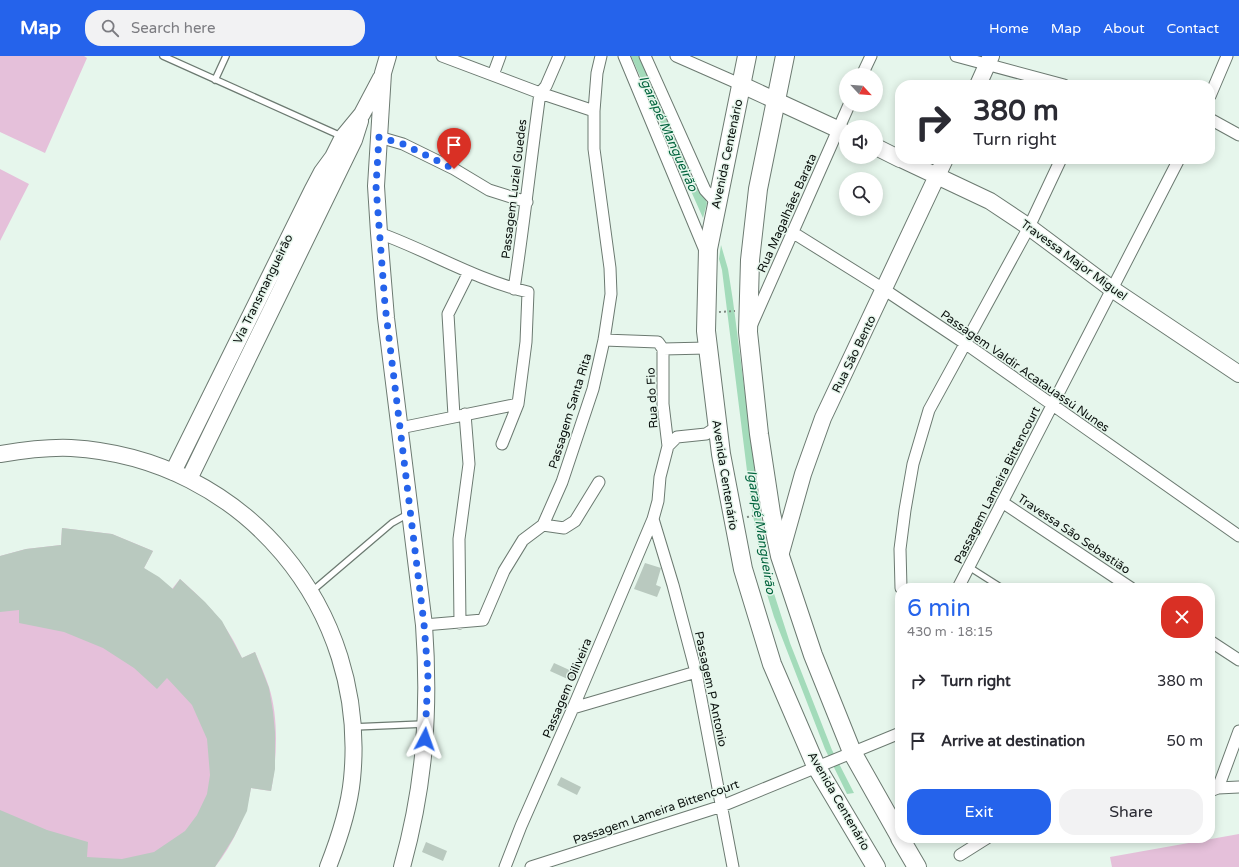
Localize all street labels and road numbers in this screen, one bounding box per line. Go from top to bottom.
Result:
street label: Avenida Centenário [709,98,745,210]
street label: Passagem Luziel Guedes [498,118,530,260]
street label: Rua Magalhães Barata [754,151,820,275]
street label: Travessa Major Miguel [1018,217,1130,303]
street label: Via Transmangueirão [230,232,296,346]
street label: Passagem Valdir Acatauassú Nunes [938,307,1112,435]
street label: Rua São Bento [829,313,879,395]
street label: Passagem Santa Rita [546,352,594,470]
street label: Rua do Fio [643,367,661,429]
street label: Passagem Lameira Bittencourt [951,404,1043,566]
street label: Avenida Centenário [709,419,741,531]
street label: Travessa São Sebastião [1015,491,1133,577]
street label: Passagem P Antonio [692,630,730,748]
street label: Passagem Oiliveira [540,636,594,740]
street label: Avenida Centenário [805,749,873,853]
street label: Passagem Lameira Bittencourt [571,777,741,847]

